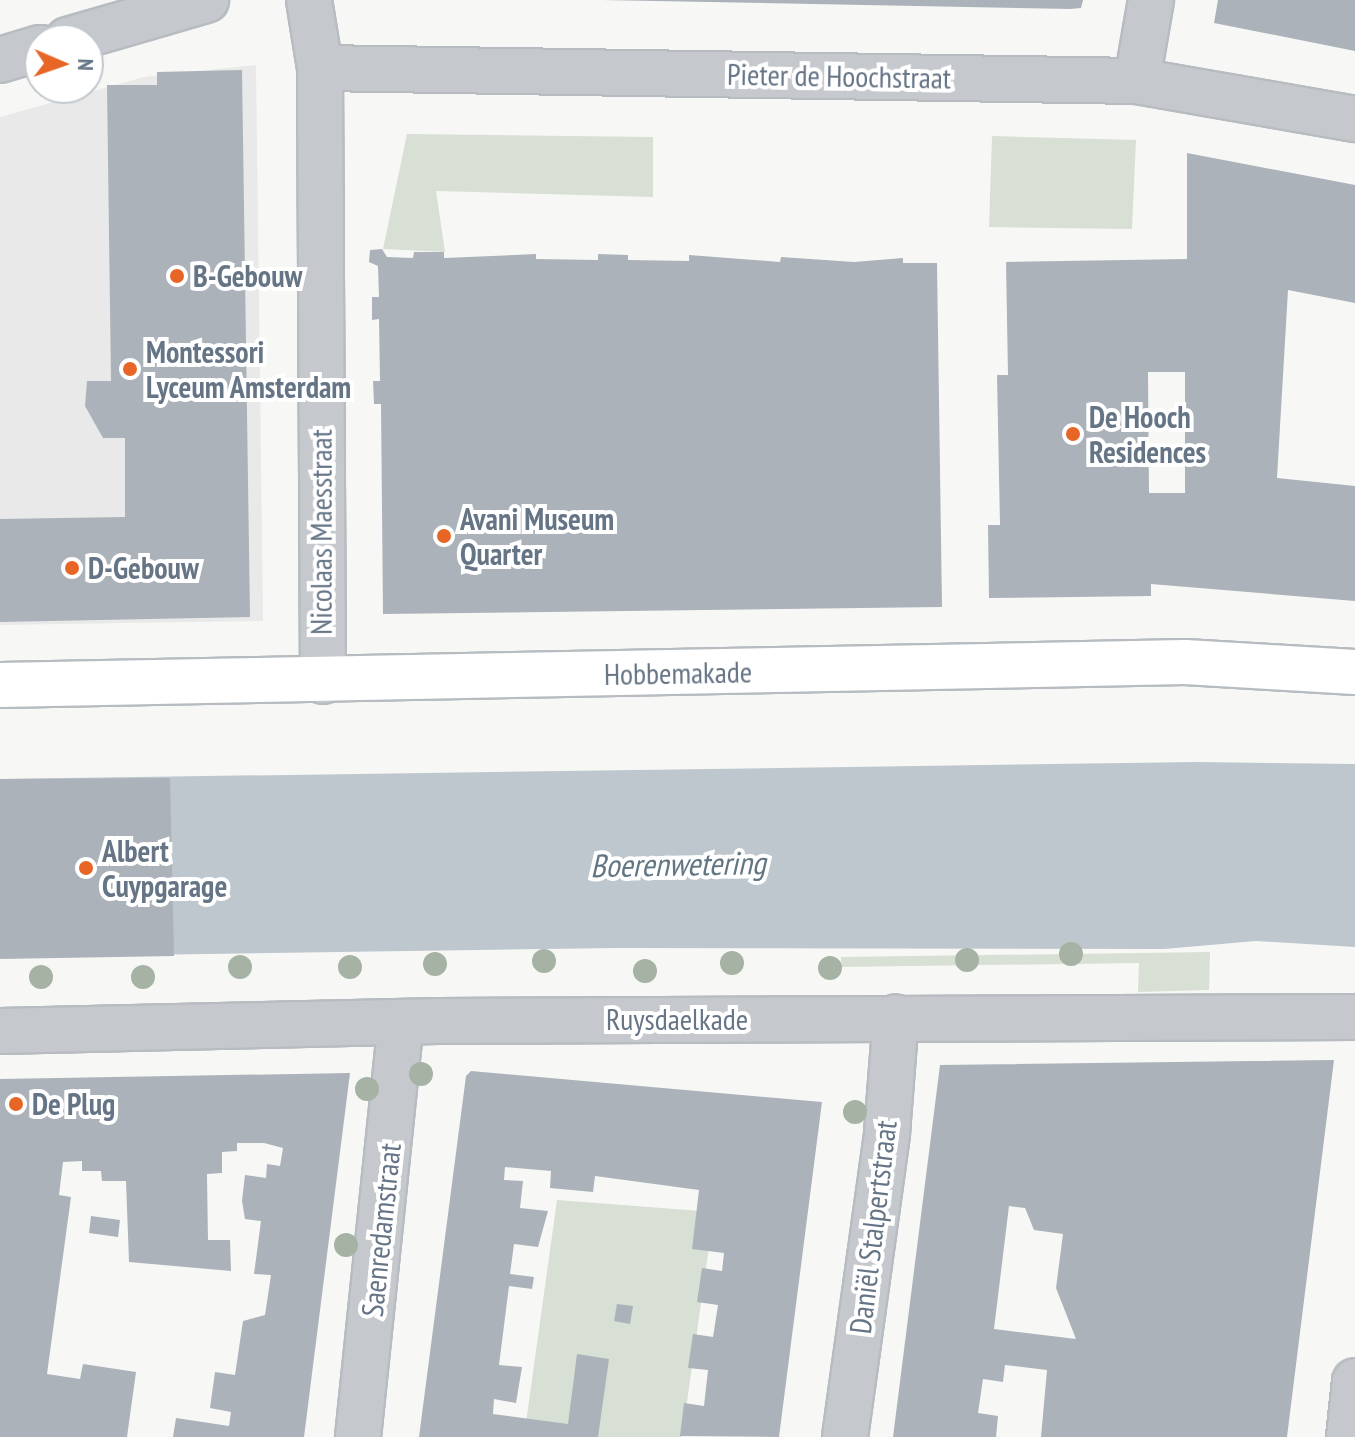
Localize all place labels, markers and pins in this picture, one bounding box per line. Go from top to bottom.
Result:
place label: B-Gebouw [193,258,302,294]
marker: B-Gebouw [168,267,186,285]
place label: Montessori Lyceum Amsterdam [146,334,352,404]
marker: Montessori Lyceum Amsterdam [121,360,139,378]
place label: De Hooch Residences [1089,399,1206,470]
marker: De Hooch Residences [1064,425,1082,443]
place label: Avani Museum Quarter [460,501,614,572]
marker: Avani Museum Quarter [435,527,453,545]
place label: D-Gebouw [88,550,199,586]
marker: D-Gebouw [63,559,81,577]
place label: Albert Cuypgarage [102,833,227,904]
marker: Albert Cuypgarage [77,859,95,877]
place label: De Plug [32,1086,115,1122]
marker: De Plug [7,1095,25,1113]

